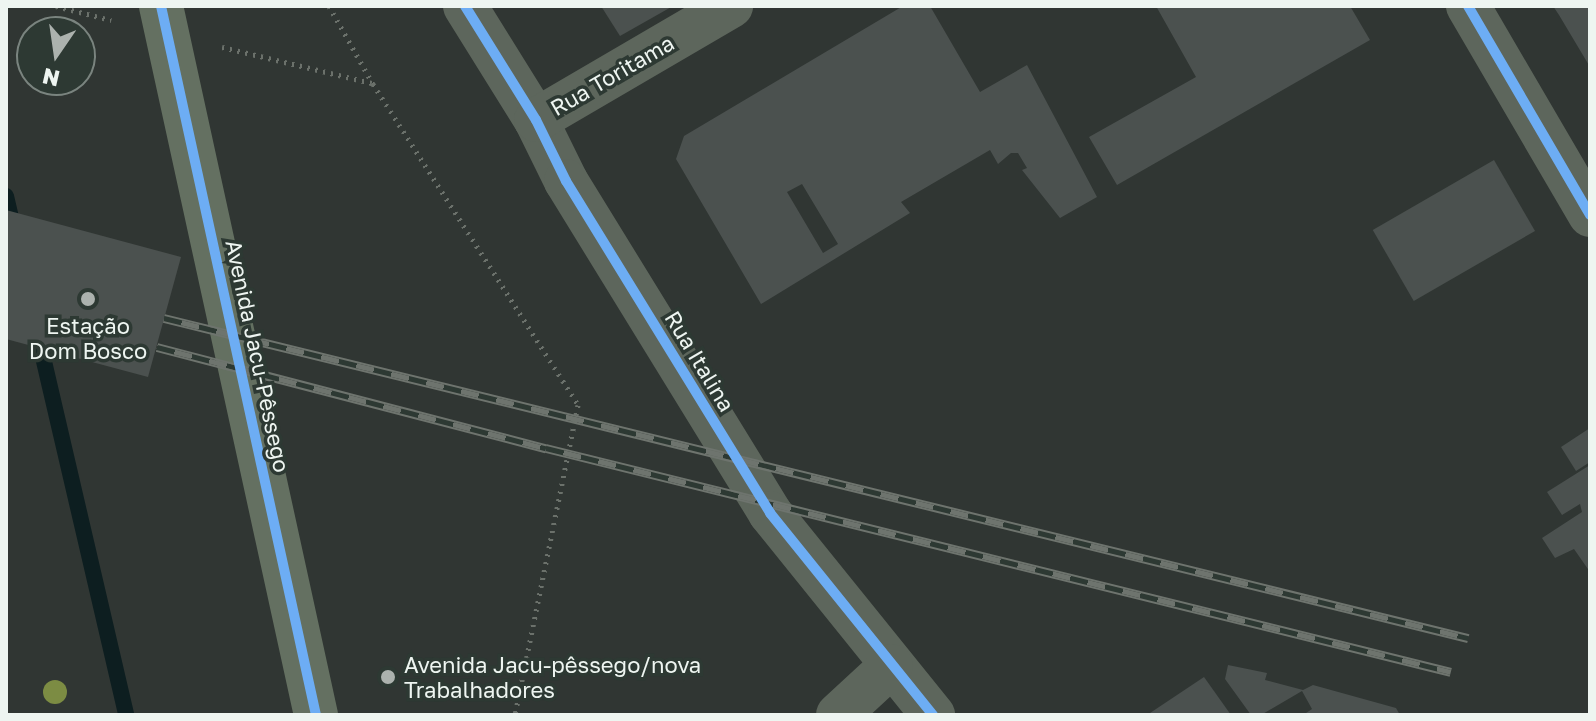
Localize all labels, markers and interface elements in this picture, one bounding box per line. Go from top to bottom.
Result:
north arrow [16,16,96,96]
street label: Rua Toritama [546,29,678,121]
text: N [40,63,62,93]
street label: Avenida Jacu-Pêssego [220,237,296,475]
marker: Estação Dom Bosco [79,290,97,308]
street label: Rua Italina [660,306,740,416]
place label: Estação Dom Bosco [29,312,147,364]
place label: Avenida Jacu-pêssego/nova Trabalhadores [404,651,701,702]
marker: Avenida Jacu-pêssego/nova Trabalhadores [379,668,397,686]

